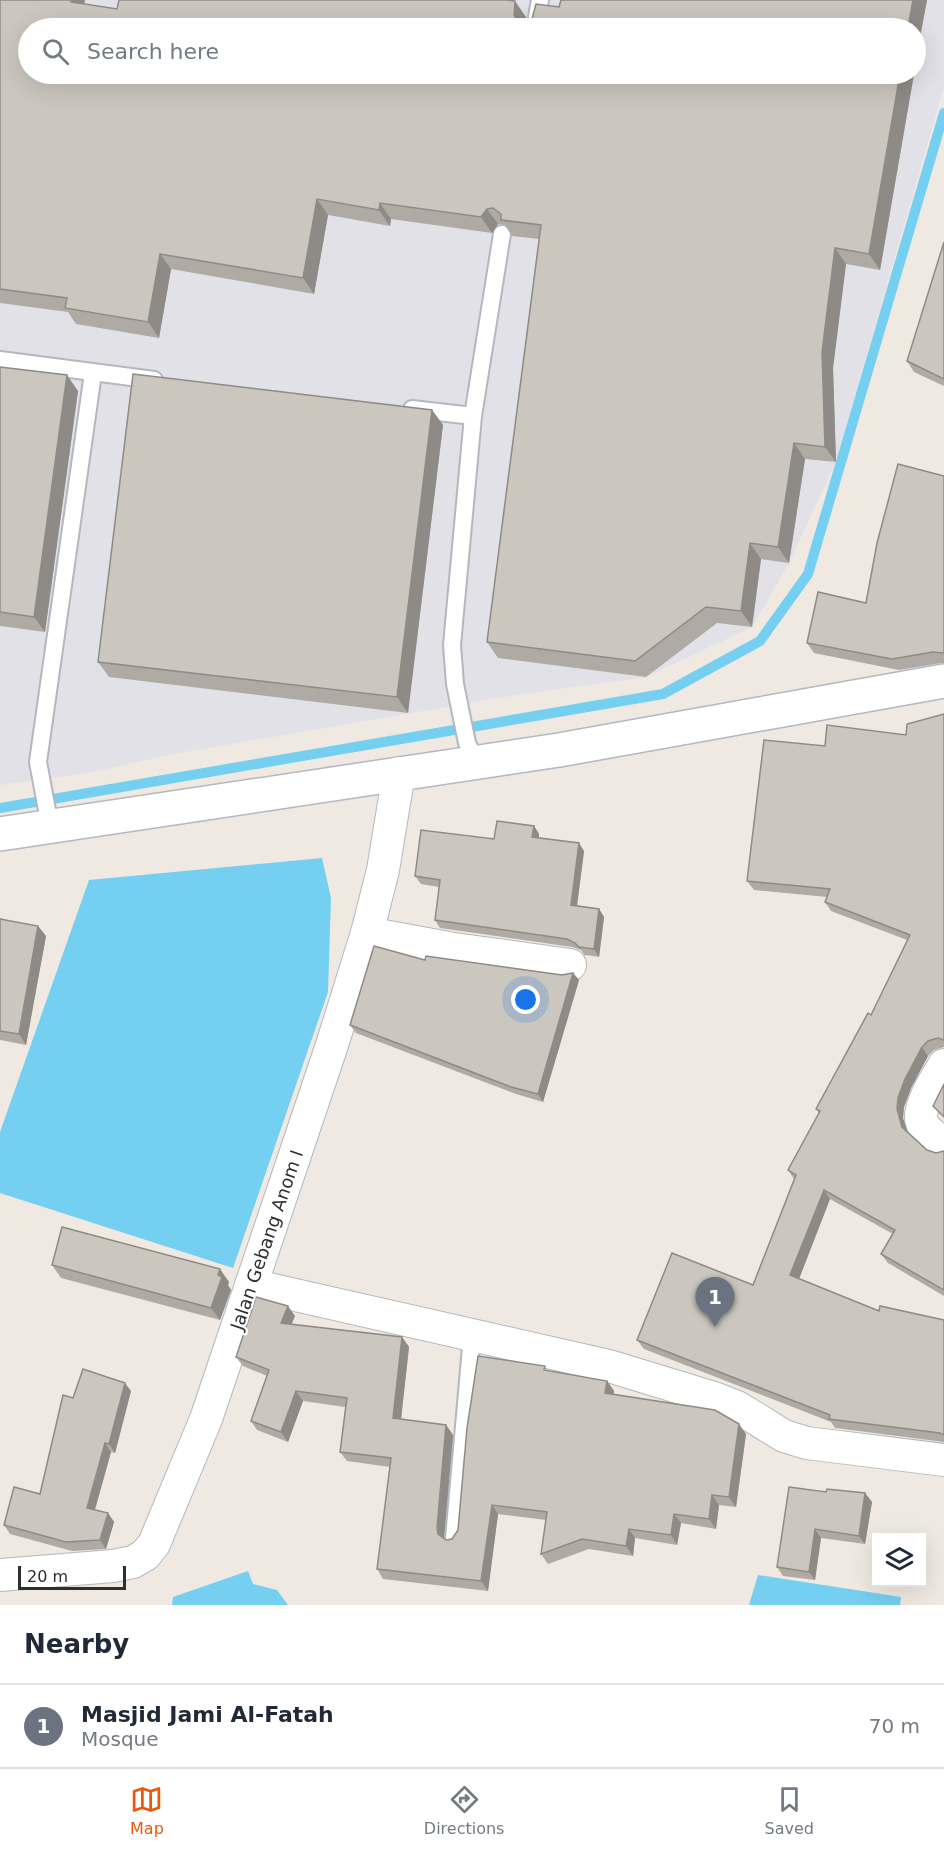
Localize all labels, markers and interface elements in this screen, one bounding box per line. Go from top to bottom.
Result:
search box [18,18,926,84]
icon: search [39,35,72,68]
text: Search here [87,39,219,64]
your location [511,985,540,1014]
street label: Jalan Gebang Anom I [226,1147,307,1333]
pin: 1 [696,1278,734,1327]
map controls [872,1533,926,1587]
button: layers [872,1533,926,1587]
scale bar [18,1563,126,1590]
text: 20 m [27,1567,68,1586]
text: Nearby [24,1629,129,1659]
text: Masjid Jami Al-Fatah [81,1702,334,1727]
text: 1 [37,1714,50,1738]
text: 70 m [869,1714,920,1738]
text: Mosque [81,1727,159,1751]
tab: Map [130,1783,164,1838]
tab: Directions [424,1783,504,1838]
tab: Saved [765,1783,814,1838]

